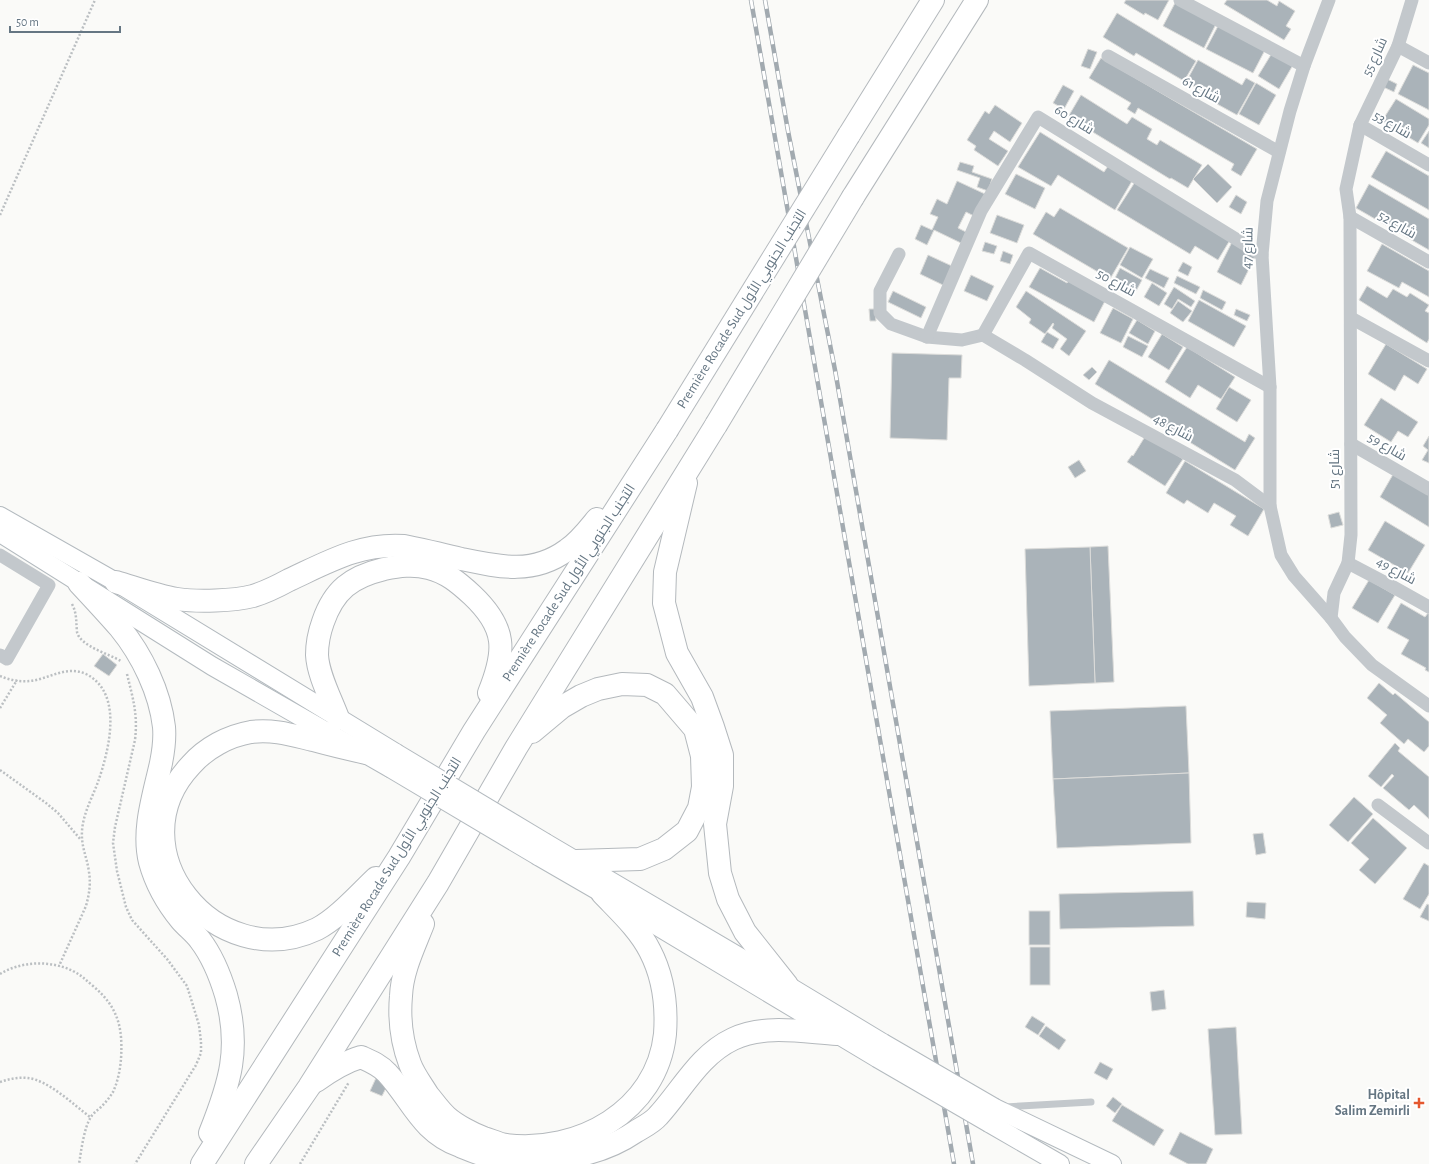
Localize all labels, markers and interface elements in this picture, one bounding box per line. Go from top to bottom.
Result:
scale bar [10,8,120,34]
text: 50 m [16,16,39,28]
street label: شارع 55 [1360,35,1391,79]
street label: شارع 61 [1179,74,1222,107]
street label: شارع 60 [1051,103,1096,138]
street label: شارع 53 [1370,109,1413,142]
street label: Première Rocade Sud التجنب الجنوبي الأول [674,206,813,413]
street label: شارع 52 [1375,209,1419,242]
street label: شارع 47 [1240,227,1257,269]
street label: شارع 50 [1093,267,1138,300]
street label: شارع 48 [1150,412,1195,445]
street label: شارع 59 [1365,430,1409,464]
street label: شارع 51 [1328,449,1343,489]
street label: Première Rocade Sud التجنب الجنوبي الأول [499,481,641,686]
street label: شارع 49 [1373,555,1418,588]
street label: Première Rocade Sud التجنب الجنوبي الأول [329,754,468,961]
place label: Hôpital Salim Zemirli [1335,1088,1410,1118]
marker: Hôpital Salim Zemirli [1413,1097,1425,1109]

